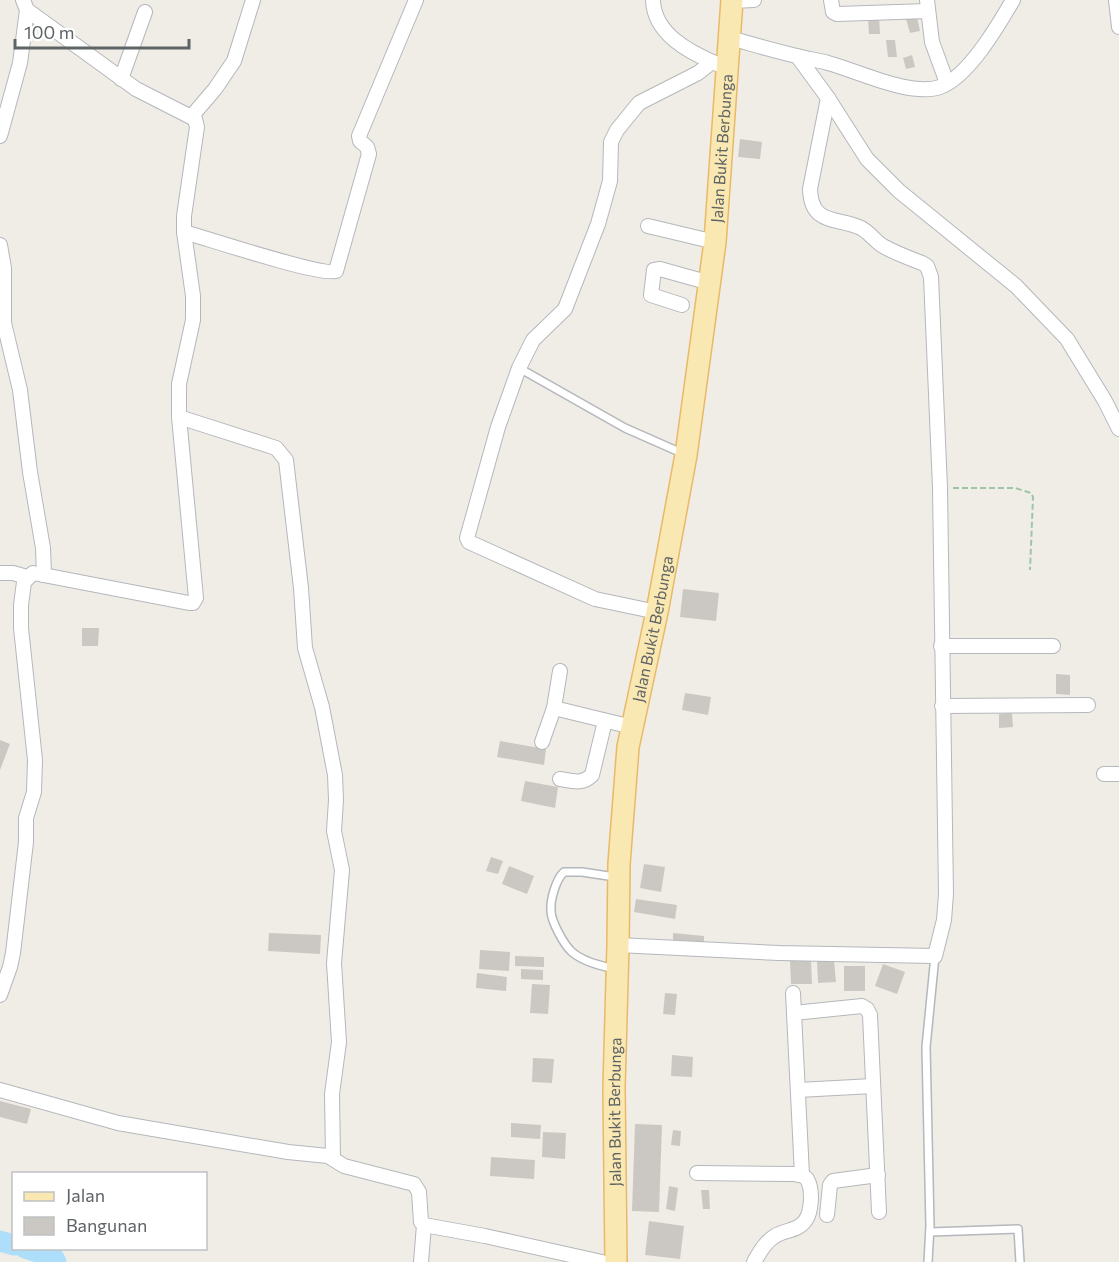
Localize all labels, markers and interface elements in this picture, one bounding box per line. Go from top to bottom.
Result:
scale bar [15,12,189,50]
text: 100 m [24,21,74,43]
street label: Jalan Bukit Berbunga [706,73,736,223]
street label: Jalan Bukit Berbunga [628,554,676,704]
street label: Jalan Bukit Berbunga [604,1037,624,1187]
legend [12,1172,207,1250]
text: Jalan [66,1184,105,1206]
text: Bangunan [66,1214,147,1236]

